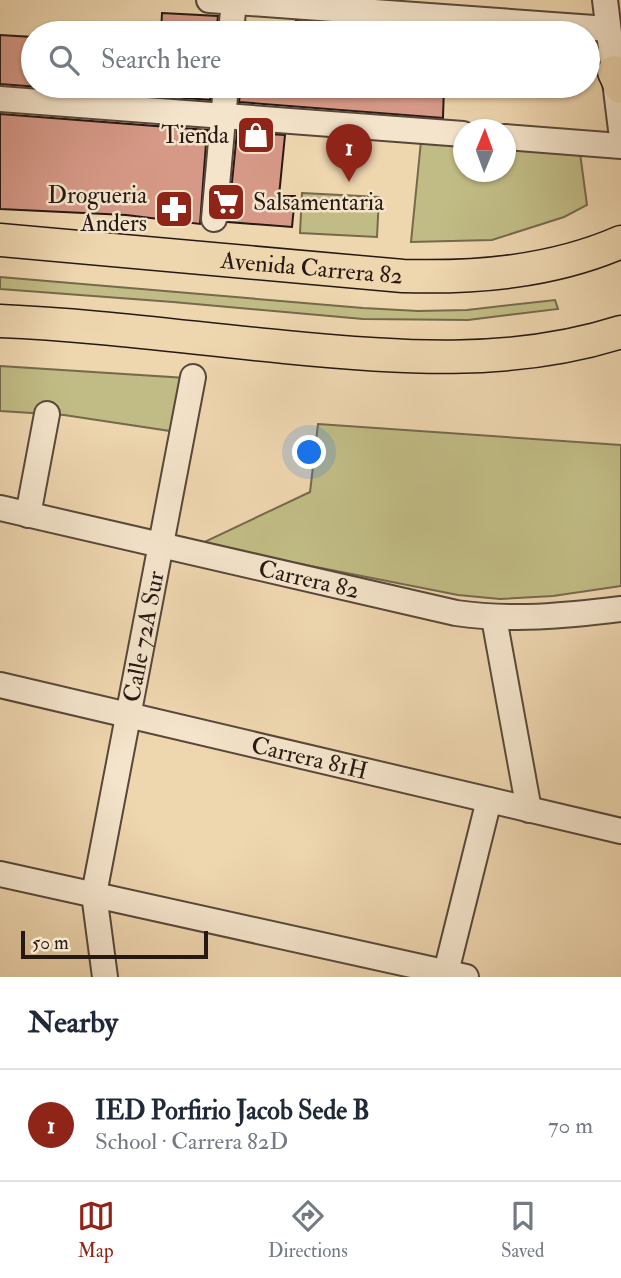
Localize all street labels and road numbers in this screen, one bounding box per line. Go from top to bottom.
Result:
street label: Avenida Carrera 82 [218,245,404,292]
street label: Carrera 82 [255,553,362,606]
street label: Calle 72A Sur [116,568,172,705]
street label: Carrera 81H [248,730,371,787]

